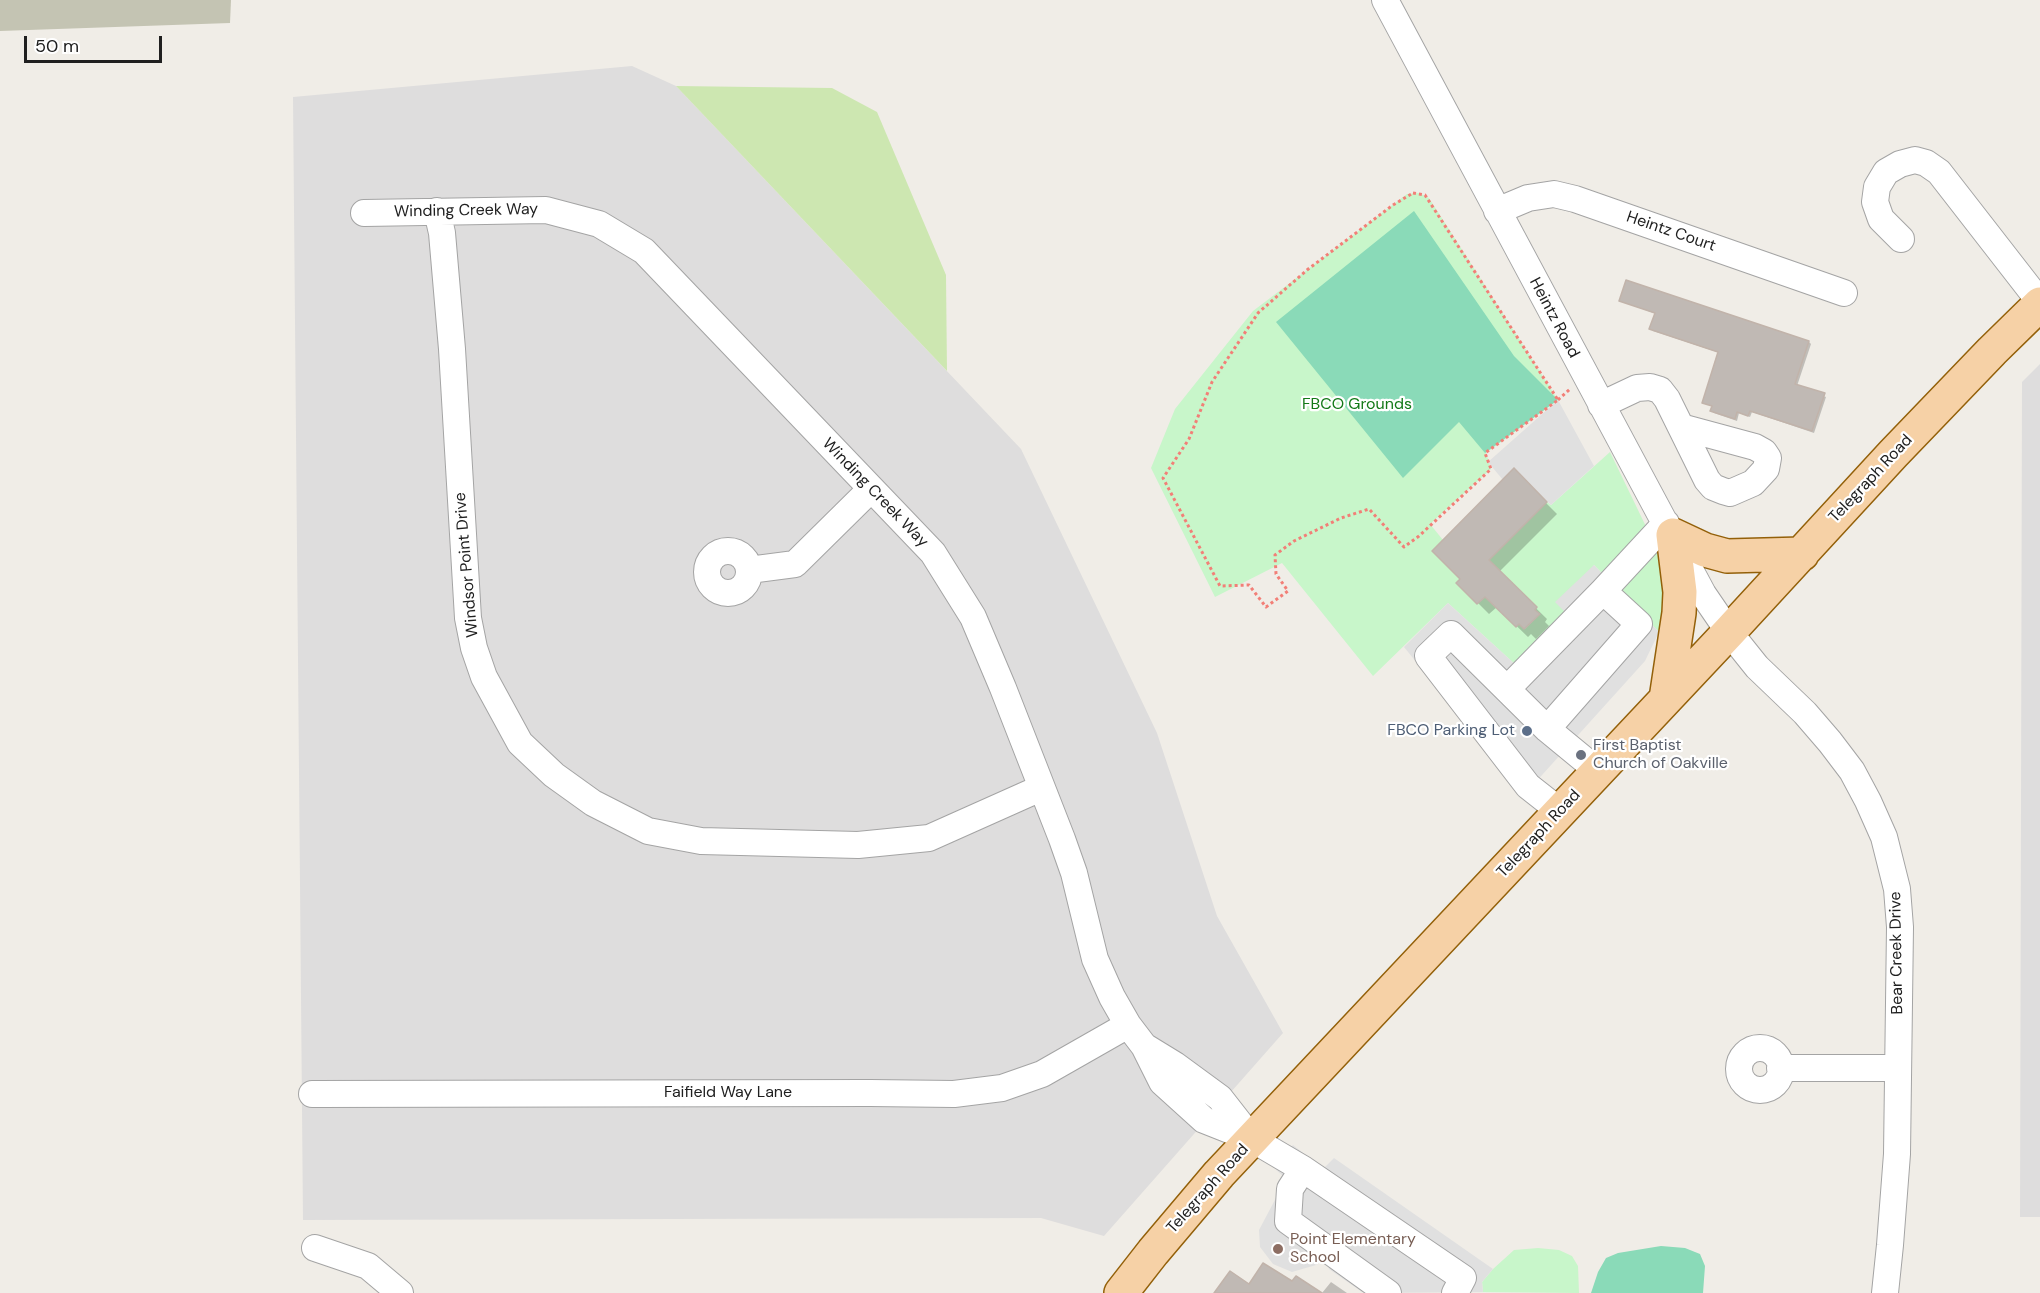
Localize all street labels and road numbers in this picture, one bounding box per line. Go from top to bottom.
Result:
street label: Winding Creek Way [394,200,538,222]
street label: Heintz Court [1624,208,1718,256]
street label: Heintz Road [1525,275,1583,361]
street label: Telegraph Road [1825,431,1917,527]
street label: Winding Creek Way [818,434,932,552]
street label: Windsor Point Drive [451,491,483,639]
street label: Telegraph Road [1493,786,1585,882]
street label: Bear Creek Drive [1886,891,1908,1015]
street label: Faifield Way Lane [664,1083,792,1103]
street label: Telegraph Road [1163,1140,1253,1238]

